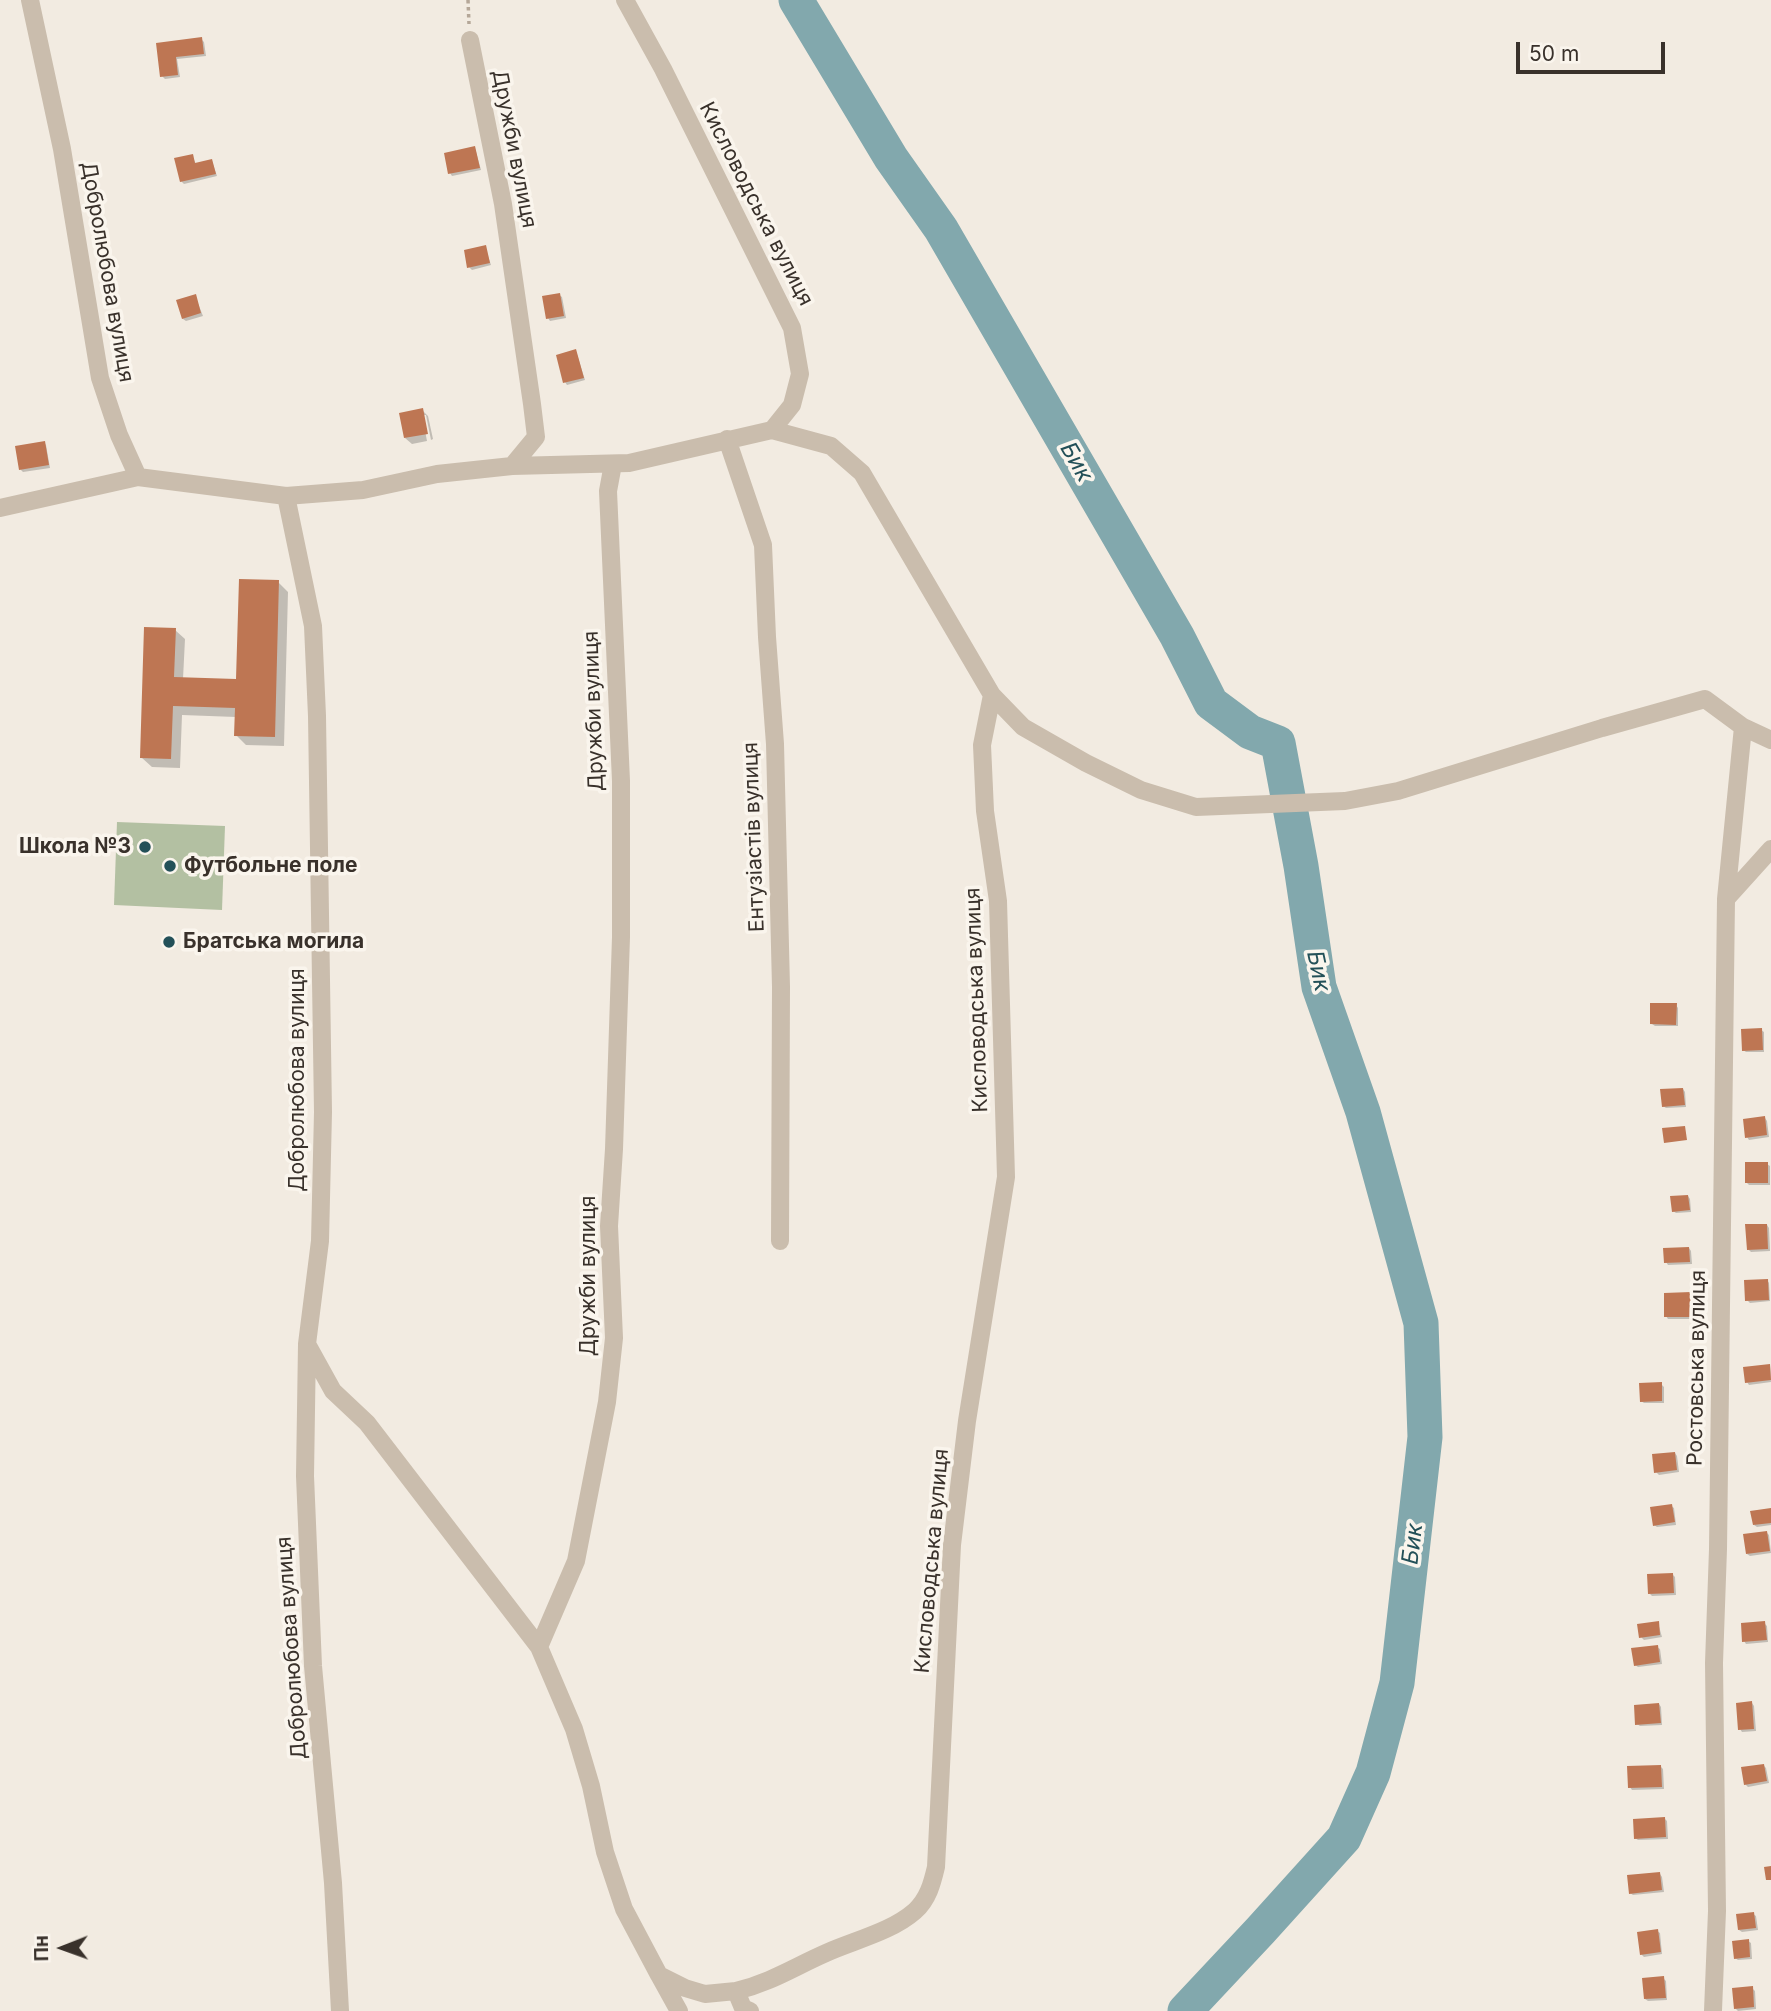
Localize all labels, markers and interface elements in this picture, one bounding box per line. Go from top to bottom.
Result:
scale bar [1519,28,1668,72]
text: 50 m [1529,41,1579,66]
street label: Дружби вулиця [486,68,542,230]
street label: Кисловодська вулиця [694,98,818,310]
street label: Добролюбова вулиця [75,160,139,384]
water label: Бик [1054,437,1098,487]
street label: Дружби вулиця [579,630,609,792]
street label: Ентузіастів вулиця [738,742,770,932]
place label: Школа №3 [19,834,131,860]
marker: Школа №3 [137,839,153,855]
place label: Футбольне поле [184,853,358,879]
marker: Футбольне поле [162,858,178,874]
street label: Кисловодська вулиця [960,887,994,1113]
place label: Братська могила [183,929,364,955]
marker: Братська могила [161,934,177,950]
water label: Бик [1300,948,1336,994]
street label: Добролюбова вулиця [285,968,311,1192]
street label: Дружби вулиця [576,1196,602,1356]
street label: Ростовська вулиця [1683,1270,1711,1466]
street label: Кисловодська вулиця [910,1448,954,1674]
water label: Бик [1397,1522,1429,1566]
street label: Добролюбова вулиця [272,1536,312,1760]
north arrow [28,1913,98,1983]
text: Пн [30,1935,53,1962]

